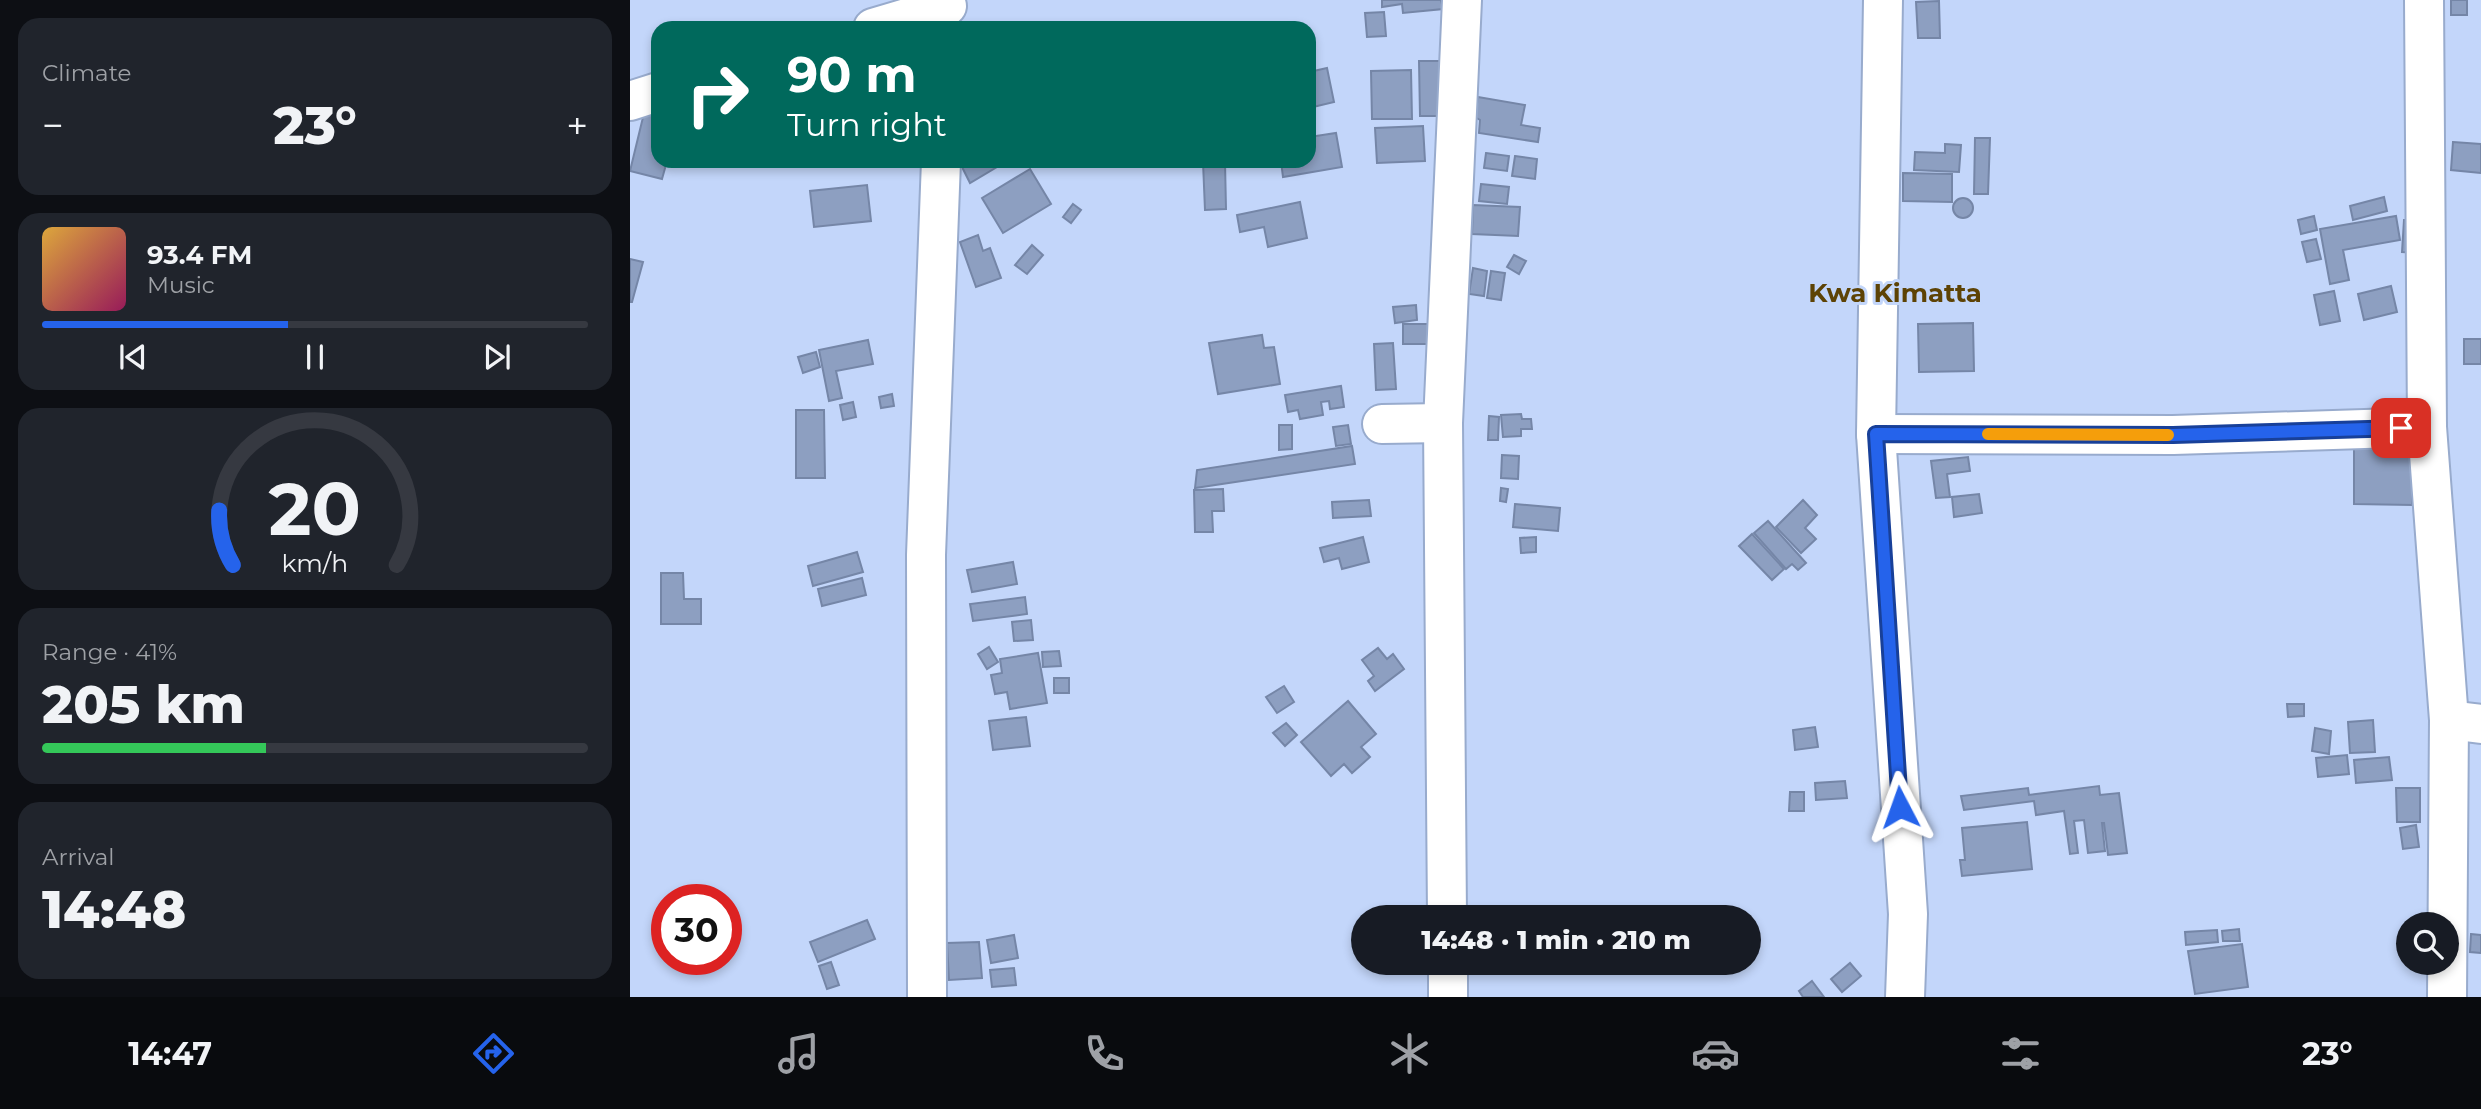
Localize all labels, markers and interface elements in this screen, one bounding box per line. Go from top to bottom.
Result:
text: 90 m [787,45,917,104]
icon: right [672,49,763,140]
text: Climate [42,59,131,87]
text: 23° [273,94,357,157]
text: − [42,102,64,149]
text: + [566,102,588,149]
text: Turn right [787,105,947,144]
text: 93.4 FM [147,239,252,271]
text: Music [147,271,215,299]
district label: Kwa Kimatta [1808,277,1982,309]
icon: previous [114,338,152,376]
icon: pause [296,338,334,376]
icon: next [478,338,516,376]
pin [2371,398,2431,458]
icon: arrive [2382,409,2420,447]
text: 20 [269,465,361,553]
text: km/h [282,547,348,577]
text: Range · 41% [42,638,177,666]
text: 205 km [42,673,245,736]
position arrow [1863,770,1937,844]
text: Arrival [42,843,115,871]
text: 14:48 [42,878,186,941]
speed limit sign: 30 [651,884,742,975]
map controls [2396,912,2459,975]
button: search [2396,912,2459,975]
text: 14:48 · 1 min · 210 m [1421,924,1691,956]
icon: directions [469,1029,518,1078]
icon: music [774,1029,823,1078]
icon: phone [1080,1029,1129,1078]
icon: climate [1385,1029,1434,1078]
icon: car [1691,1029,1740,1078]
icon: filters [1996,1029,2045,1078]
text: 14:47 [128,1034,212,1073]
text: 23° [2302,1034,2353,1073]

